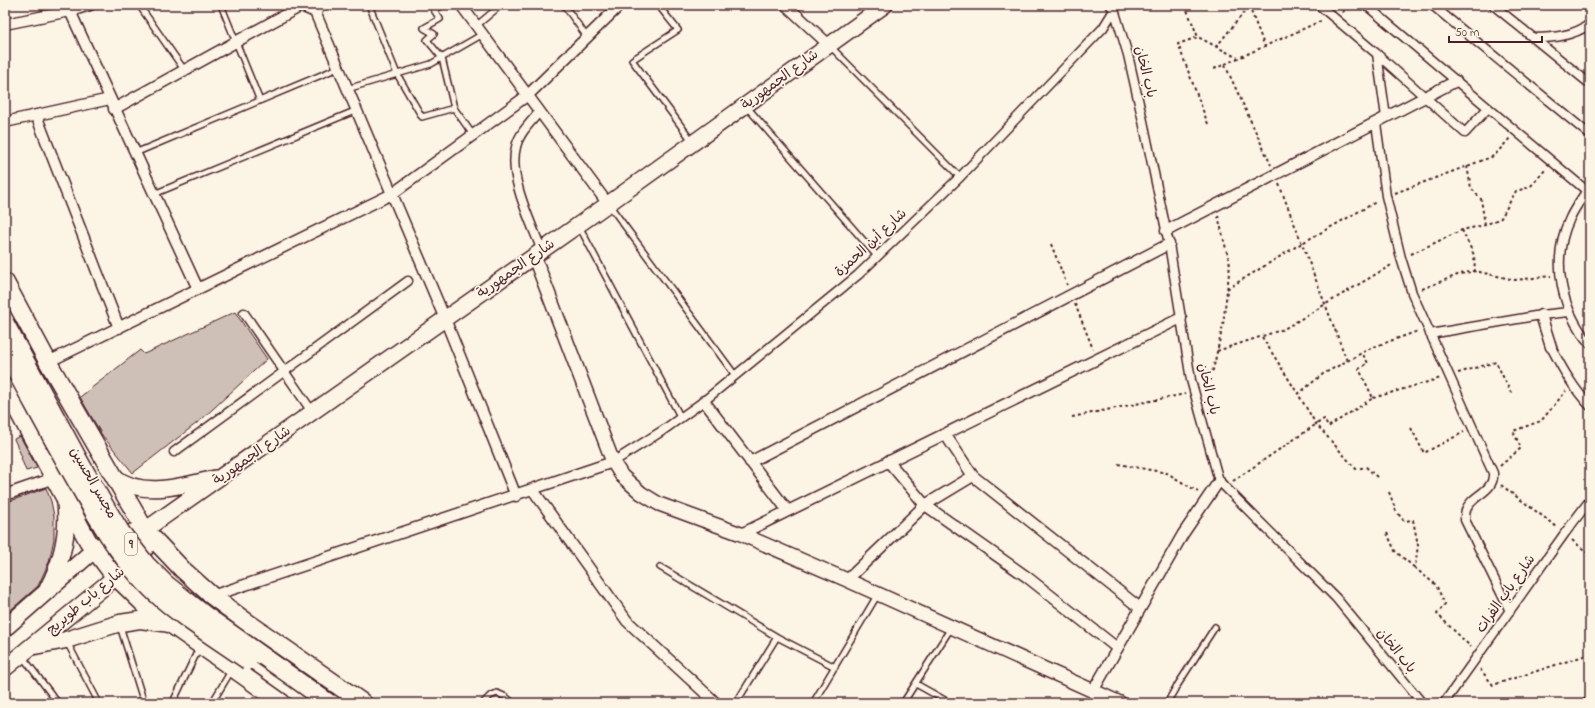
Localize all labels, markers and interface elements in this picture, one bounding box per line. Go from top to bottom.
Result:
scale bar [1449,18,1542,44]
text: 50 m [1455,24,1479,42]
street label: باب الخان [1128,44,1162,100]
street label: شارع الجمهورية [737,45,823,115]
street label: شارع أبن الحمزة [830,204,912,282]
street label: شارع الجمهورية [473,234,559,304]
street label: باب الخان [1191,361,1225,417]
street label: شارع الجمهورية [209,421,295,491]
street label: مجسر الحسين [64,443,122,523]
road number: 9 [125,533,137,555]
street label: شارع باب الفرات [1471,550,1541,638]
street label: شارع باب طويريج [42,562,130,640]
street label: باب الخان [1371,624,1421,678]

